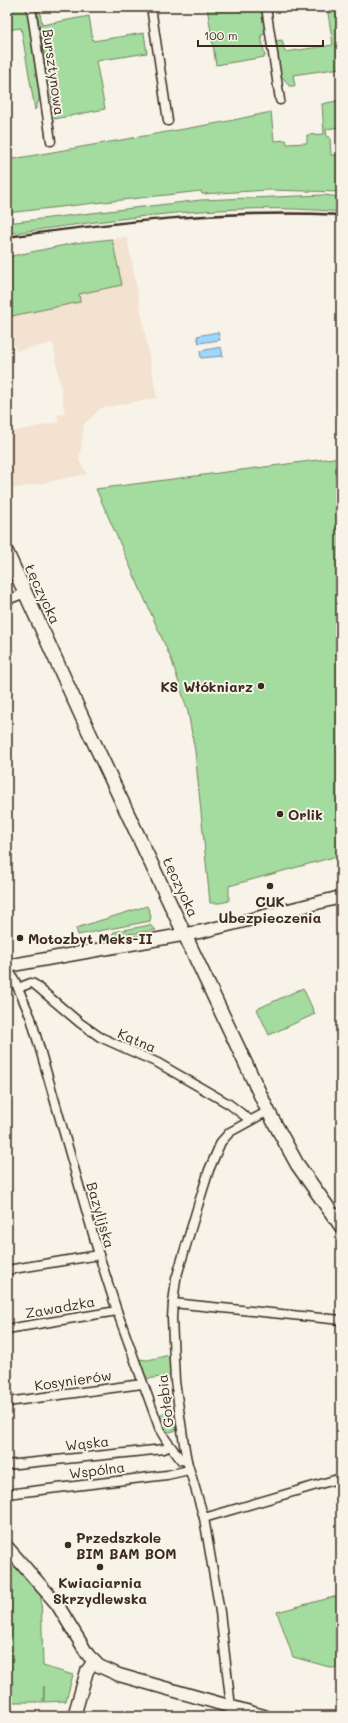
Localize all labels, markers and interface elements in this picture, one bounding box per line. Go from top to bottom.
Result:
scale bar [198,22,323,48]
text: 100 m [204,27,238,43]
street label: Bursztynowa [39,28,69,116]
street label: Łęczycka [21,561,65,627]
place label: KS Włókniarz [160,677,253,696]
marker: KS Włókniarz [256,681,266,691]
place label: Orlik [288,805,323,824]
marker: Orlik [275,809,285,819]
street label: Łęczycka [159,854,203,920]
marker: CUK Ubezpieczenia [265,881,275,891]
place label: CUK Ubezpieczenia [219,892,322,927]
place label: Motozbyt Meks-II [28,929,153,948]
marker: Motozbyt Meks-II [15,933,25,943]
street label: Kątna [115,1023,159,1057]
street label: Bazylijska [82,1180,120,1250]
street label: Zawadzka [24,1292,96,1322]
street label: Kosynierów [33,1365,113,1395]
street label: Gołębia [152,1373,178,1429]
street label: Wąska [64,1431,110,1455]
street label: Wspólna [68,1457,126,1483]
place label: Przedszkole BIM BAM BOM [76,1528,177,1563]
marker: Przedszkole BIM BAM BOM [63,1540,73,1550]
marker: Kwiaciarnia Skrzydlewska [95,1562,105,1572]
place label: Kwiaciarnia Skrzydlewska [53,1573,147,1608]

